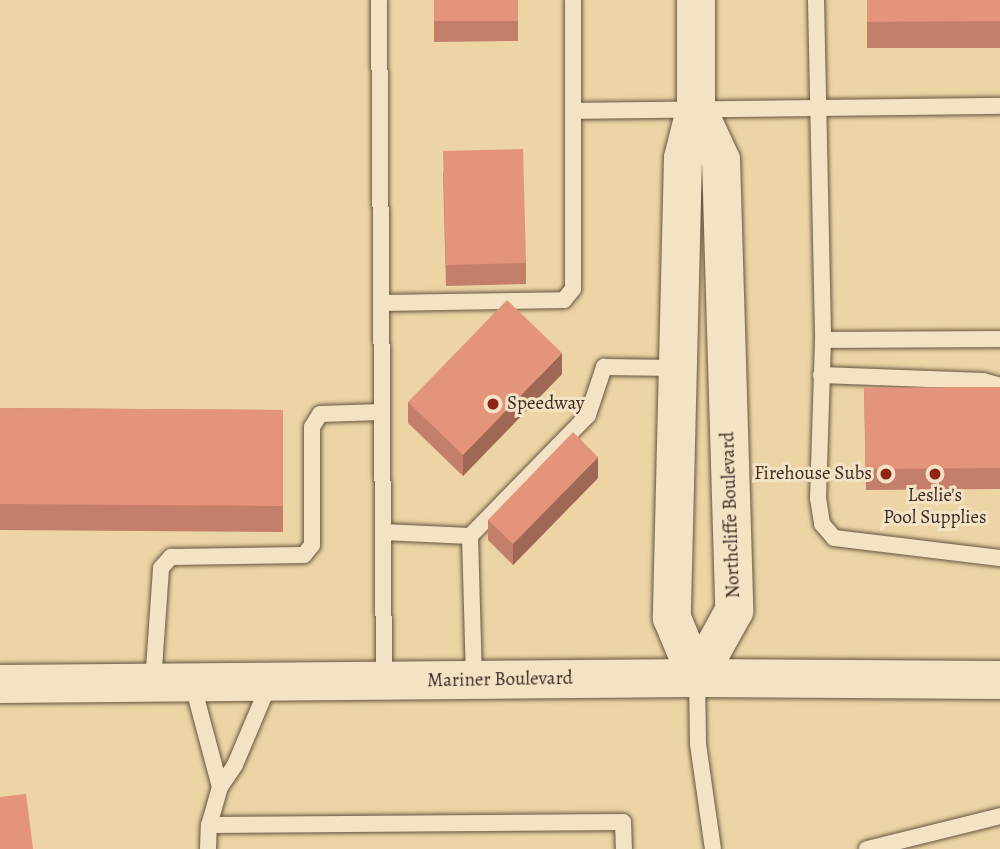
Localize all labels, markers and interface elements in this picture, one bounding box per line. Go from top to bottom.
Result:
place label: Speedway [507,393,584,415]
marker: Speedway [485,396,501,412]
street label: Northcliffe Boulevard [717,431,745,599]
place label: Firehouse Subs [754,463,872,485]
marker: Firehouse Subs [878,466,894,482]
marker: Leslie's Pool Supplies [927,466,943,482]
place label: Leslie's Pool Supplies [883,485,987,529]
street label: Mariner Boulevard [427,667,573,693]

